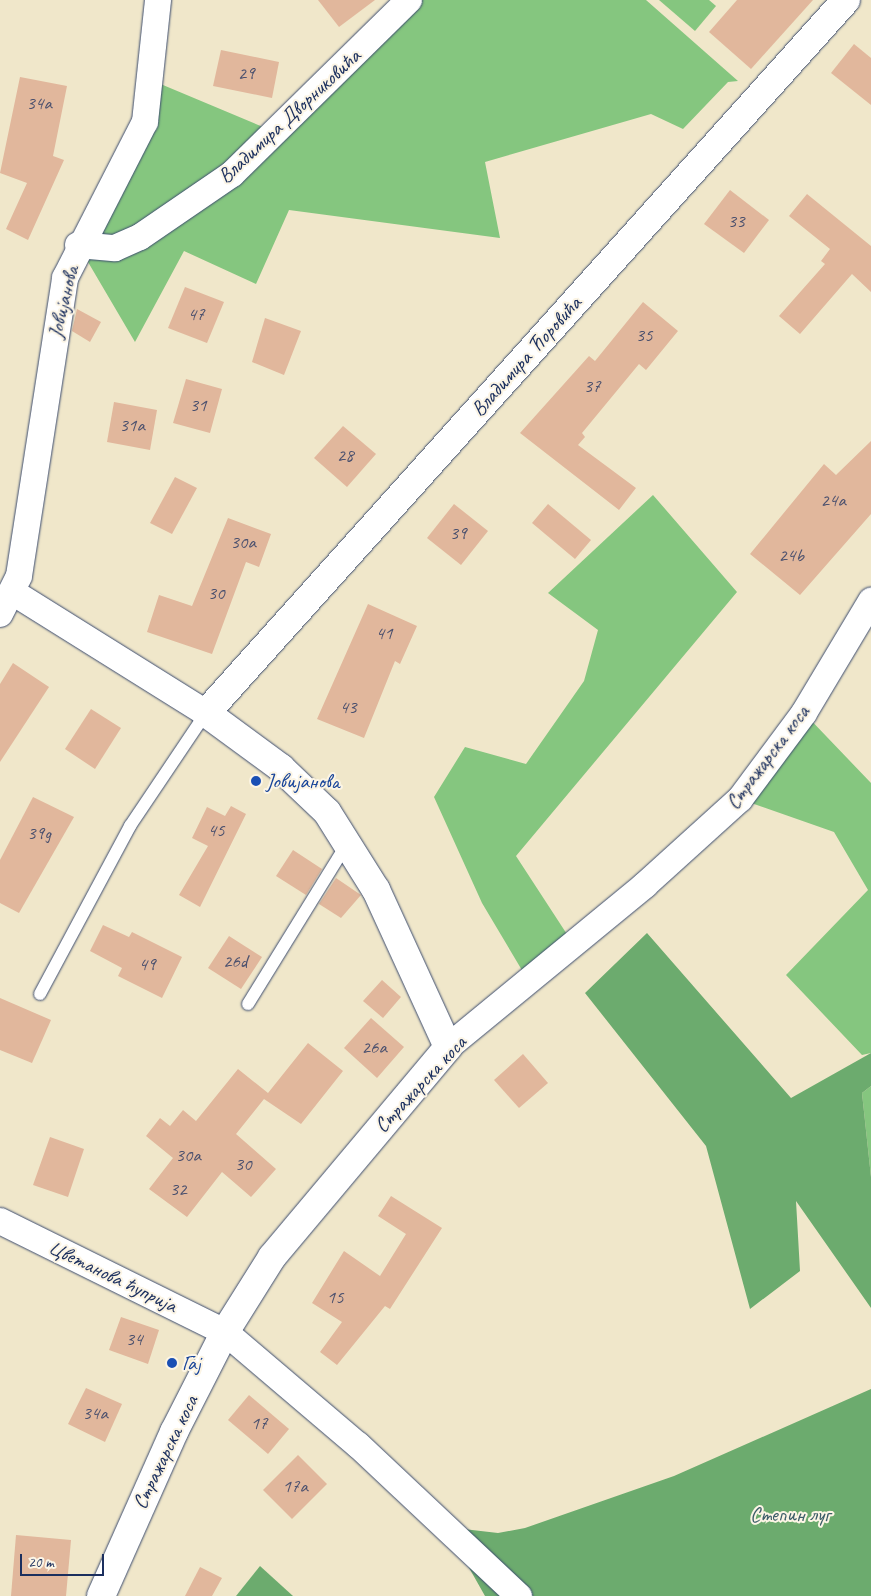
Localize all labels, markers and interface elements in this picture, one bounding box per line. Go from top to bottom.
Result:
street label: Владимира Дворниковића [213,44,365,188]
house number: 29 [237,63,255,85]
house number: 34a [26,93,52,115]
house number: 33 [727,211,745,233]
street label: Јовијанова [42,263,84,341]
street label: Владимира Ћоровића [466,291,586,421]
house number: 47 [187,304,205,326]
house number: 35 [635,325,653,347]
house number: 37 [583,376,601,398]
house number: 31 [189,395,207,417]
house number: 31a [119,415,145,437]
house number: 28 [336,445,354,467]
house number: 24a [820,490,846,512]
house number: 39 [449,523,467,545]
house number: 30a [230,532,256,554]
house number: 24b [778,545,804,567]
house number: 30 [207,583,225,605]
house number: 41 [375,623,393,645]
house number: 43 [339,697,357,719]
street label: Стражарска коса [720,700,814,814]
place label: Јовијанова [266,768,339,794]
marker: Јовијанова [250,775,262,787]
house number: 45 [207,820,225,842]
house number: 39g [27,823,51,845]
house number: 26d [223,951,247,973]
house number: 49 [138,954,156,976]
street label: Стражарска коса [369,1030,471,1138]
house number: 26a [361,1037,387,1059]
house number: 30a [175,1145,201,1167]
house number: 30 [234,1154,252,1176]
house number: 32 [169,1179,187,1201]
street label: Цветанова ћуприја [45,1234,181,1318]
house number: 15 [326,1287,344,1309]
house number: 34 [125,1329,143,1351]
place label: Гај [182,1350,200,1376]
marker: Гај [166,1357,178,1369]
street label: Стражарска коса [127,1391,203,1513]
house number: 34a [82,1403,108,1425]
house number: 17 [250,1413,268,1435]
house number: 17a [282,1476,308,1498]
park label: Степин луг [750,1501,830,1527]
scale bar [22,1544,106,1576]
text: 20 m [28,1553,54,1572]

